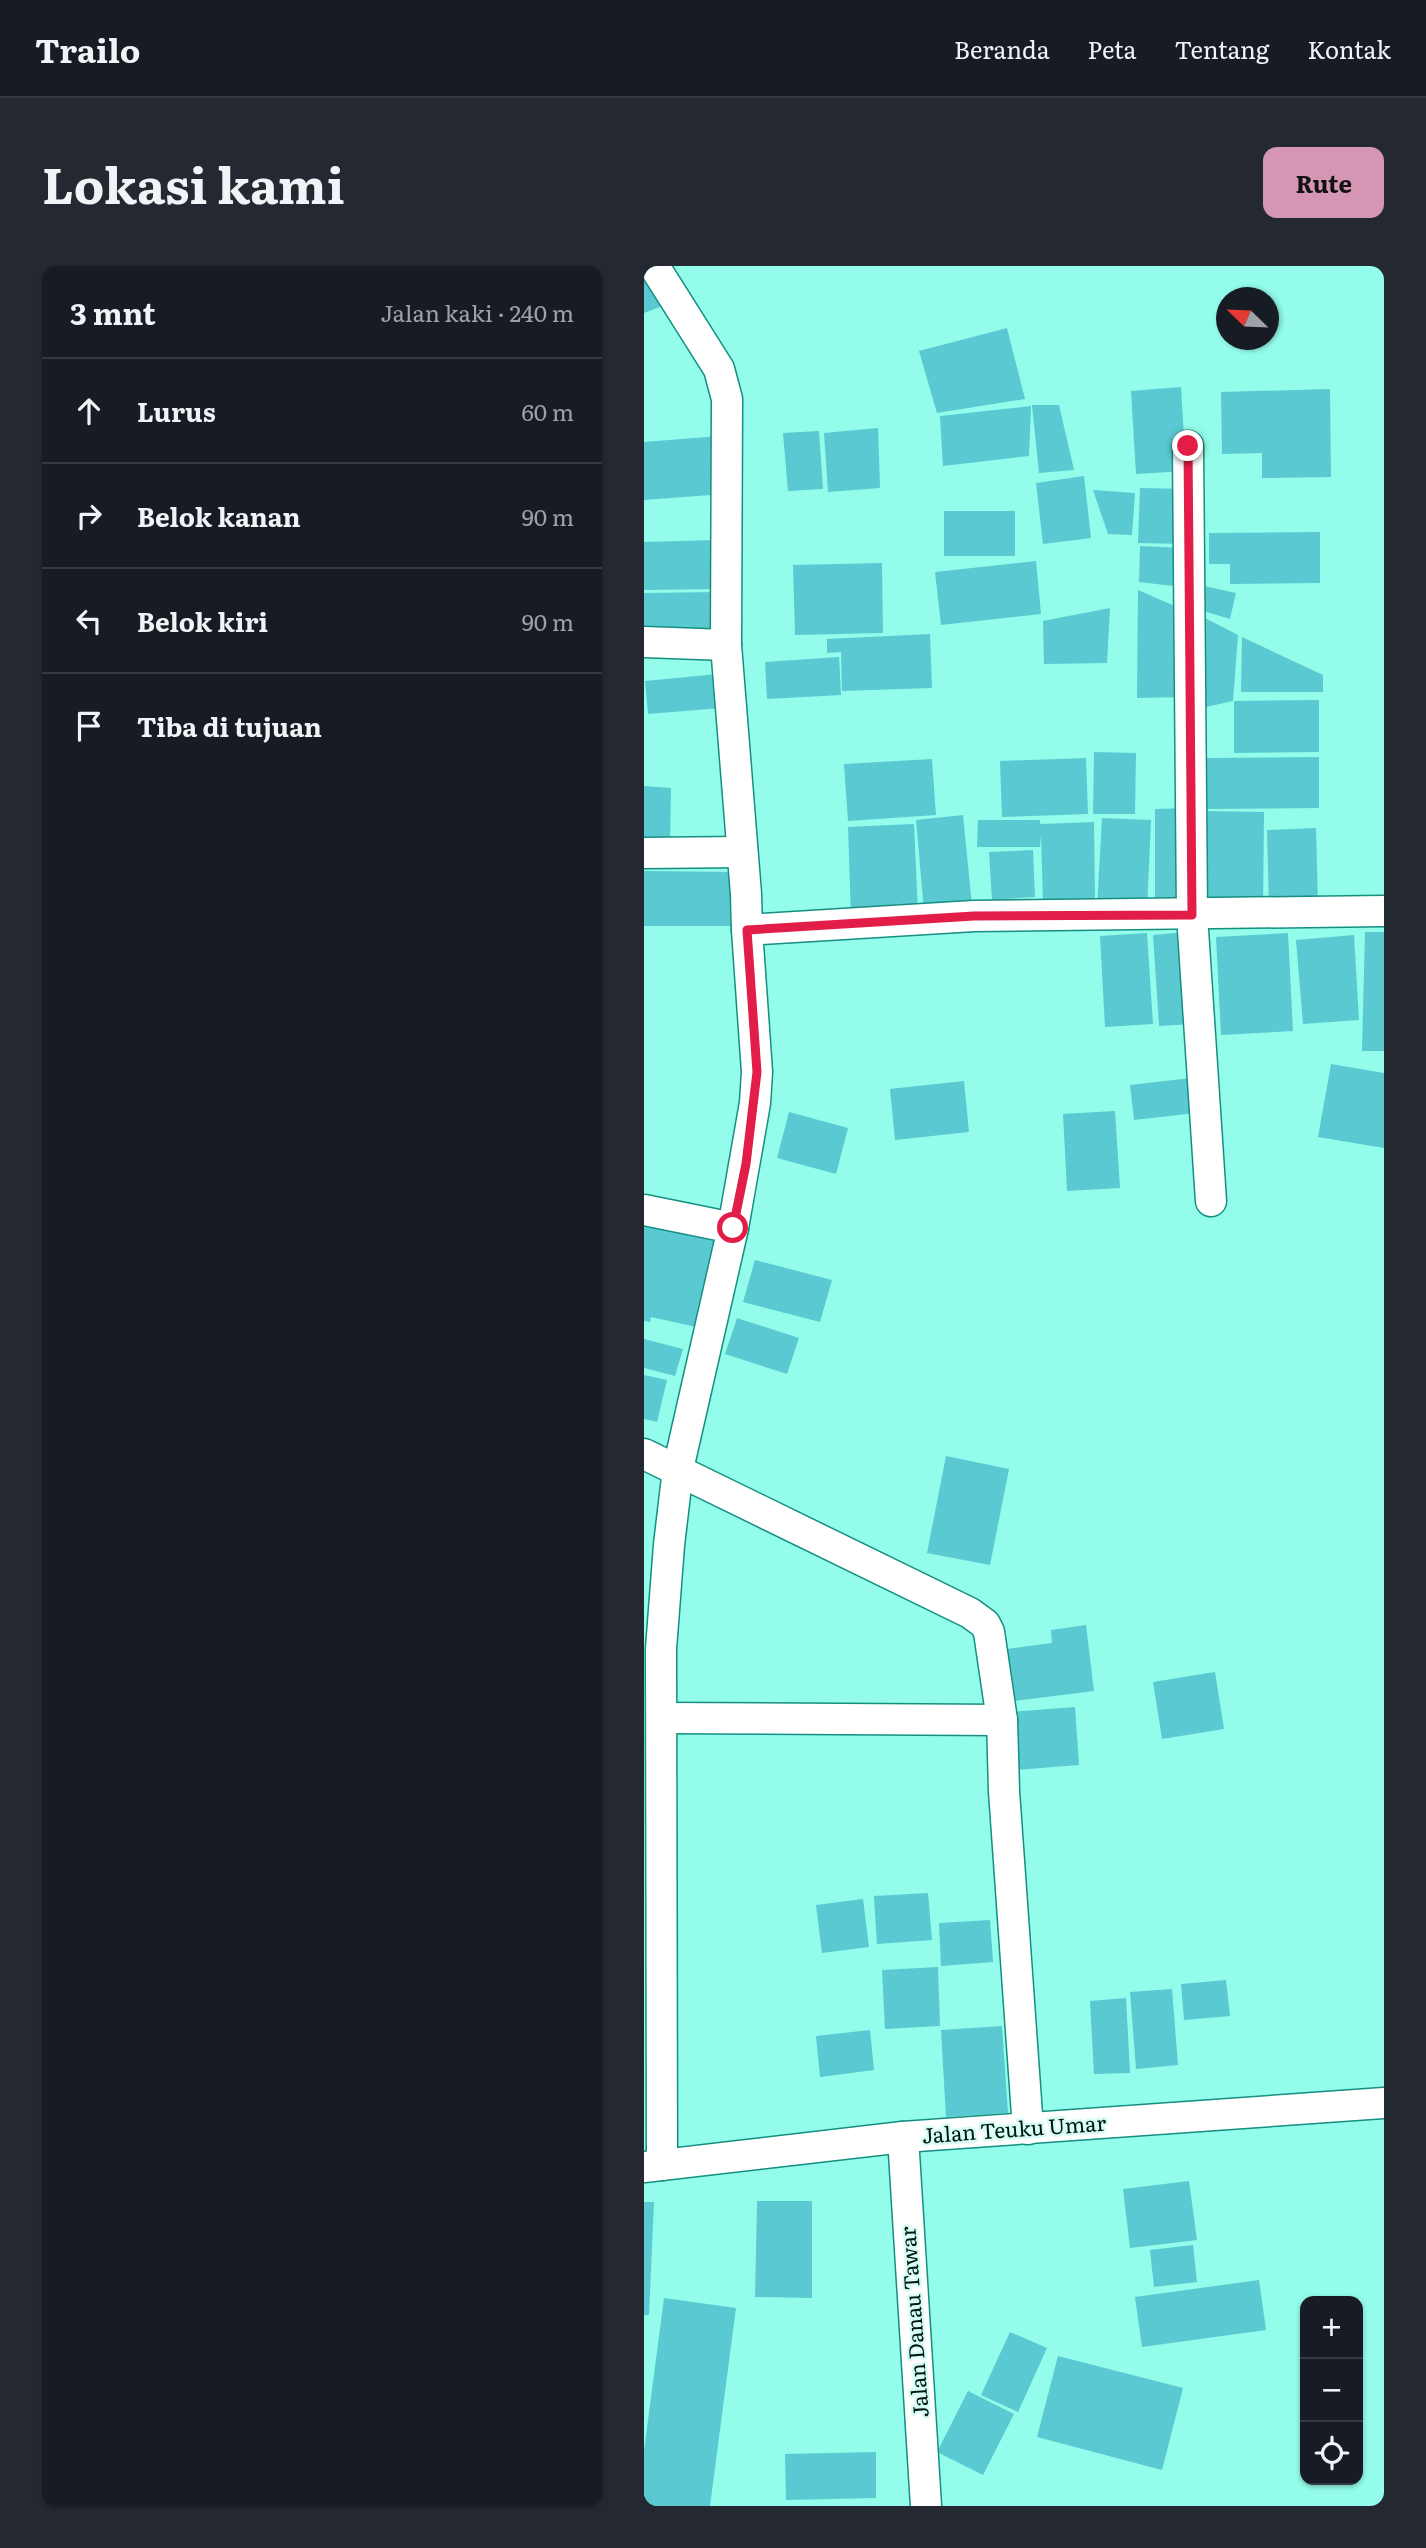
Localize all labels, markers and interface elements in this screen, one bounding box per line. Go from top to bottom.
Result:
text: Trailo [35,24,140,73]
text: Beranda [954,31,1050,66]
text: Peta [1088,31,1137,66]
text: Tentang [1175,31,1269,66]
text: Kontak [1307,31,1391,66]
text: Lokasi kami [42,146,345,219]
button: Rute [1263,147,1384,218]
north arrow [1216,287,1279,350]
text: 3 mnt [70,290,156,334]
text: Jalan kaki · 240 m [381,295,574,329]
text: Lurus [137,391,216,430]
icon: ahead [70,392,108,430]
text: 60 m [521,394,574,428]
route end [1172,430,1203,461]
text: Belok kanan [137,496,301,535]
icon: right [70,497,108,535]
text: 90 m [522,499,574,533]
text: Belok kiri [137,601,268,640]
icon: left [70,602,108,640]
text: 90 m [522,604,574,638]
text: Tiba di tujuan [137,706,322,745]
icon: arrive [70,707,108,745]
route start [717,1212,748,1243]
street label: Jalan Teuku Umar [921,2106,1107,2149]
street label: Jalan Danau Tawar [890,2226,935,2419]
map controls [1300,2296,1363,2485]
button: + [1300,2296,1363,2359]
button: − [1300,2359,1363,2422]
button: locate [1300,2422,1363,2485]

